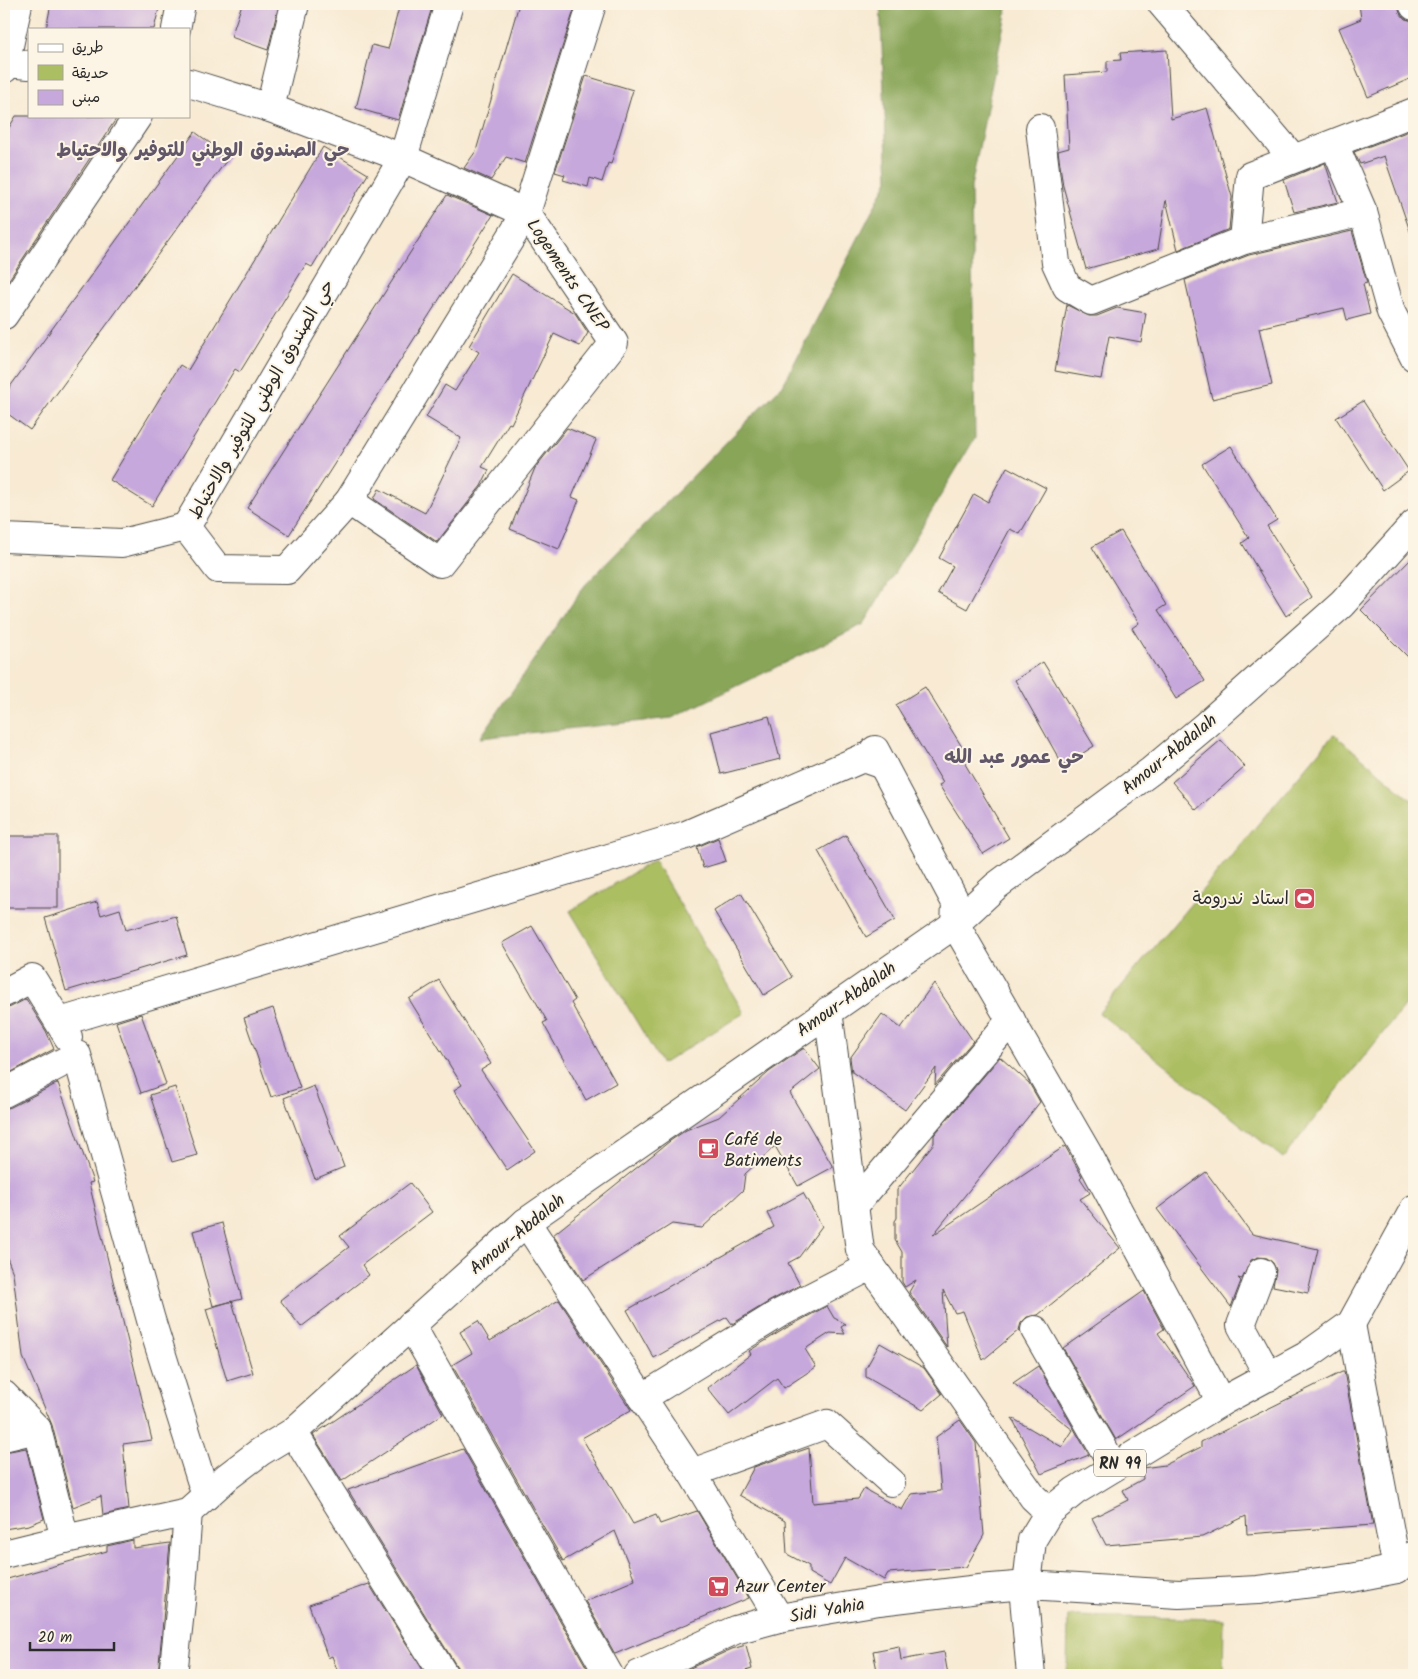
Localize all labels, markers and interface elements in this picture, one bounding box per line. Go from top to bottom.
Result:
legend [28,28,190,118]
text: طريق [72,36,104,60]
text: حديقة [72,62,109,86]
text: مبنى [72,86,100,110]
district label: حي الصندوق الوطني للتوفير والاحتياط [57,136,349,166]
street label: Logements CNEP [518,213,616,340]
street label: حي الصندوق الوطني للتوفير والاحتياط [181,274,343,525]
street label: Amour-Abdalah [1116,707,1224,803]
district label: حي عمور عبد الله [944,743,1084,773]
place label: استاد ندرومة [1192,885,1289,914]
sports icon: استاد ندرومة [1293,886,1317,910]
street label: Amour-Abdalah [791,955,903,1046]
place label: Café de Batiments [724,1126,802,1176]
cafe icon: Café de Batiments [696,1137,720,1161]
street label: Amour-Abdalah [464,1187,572,1283]
road number: RN 99 [1094,1450,1146,1476]
place label: Azur Center [735,1573,826,1602]
supermarket icon: Azur Center [707,1574,731,1598]
street label: Sidi Yahia [788,1591,867,1632]
scale bar [30,1619,114,1651]
text: 20 m [38,1626,72,1650]

